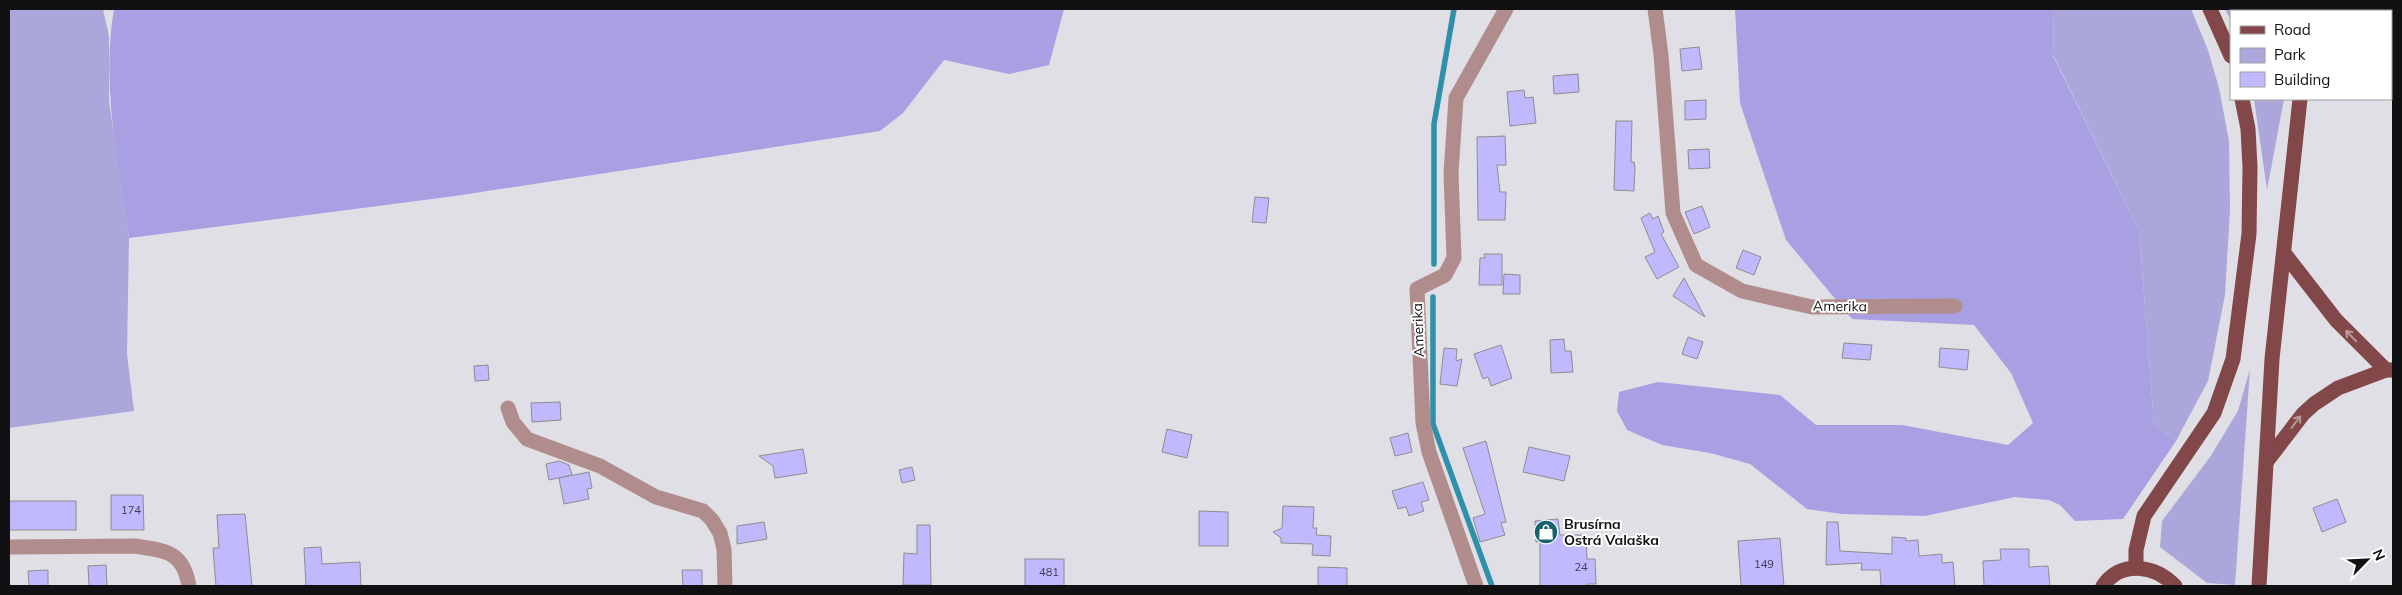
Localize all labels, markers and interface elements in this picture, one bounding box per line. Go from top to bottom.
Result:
legend [2230,10,2392,100]
text: Road [2274,20,2311,39]
text: Park [2274,45,2306,64]
text: Building [2274,70,2330,89]
street label: Amerika [1813,297,1867,315]
street label: Amerika [1408,303,1428,357]
one-way arrow [2345,330,2357,342]
one-way arrow [2291,416,2302,429]
house number: 174 [121,503,141,517]
place label: Brusírna Ostrá Valaška [1564,515,1659,549]
shop icon: Brusírna Ostrá Valaška [1533,519,1559,545]
north arrow [2342,535,2392,585]
text: N [2369,546,2389,563]
house number: 149 [1754,557,1774,571]
house number: 24 [1574,560,1588,574]
house number: 481 [1039,565,1059,579]

